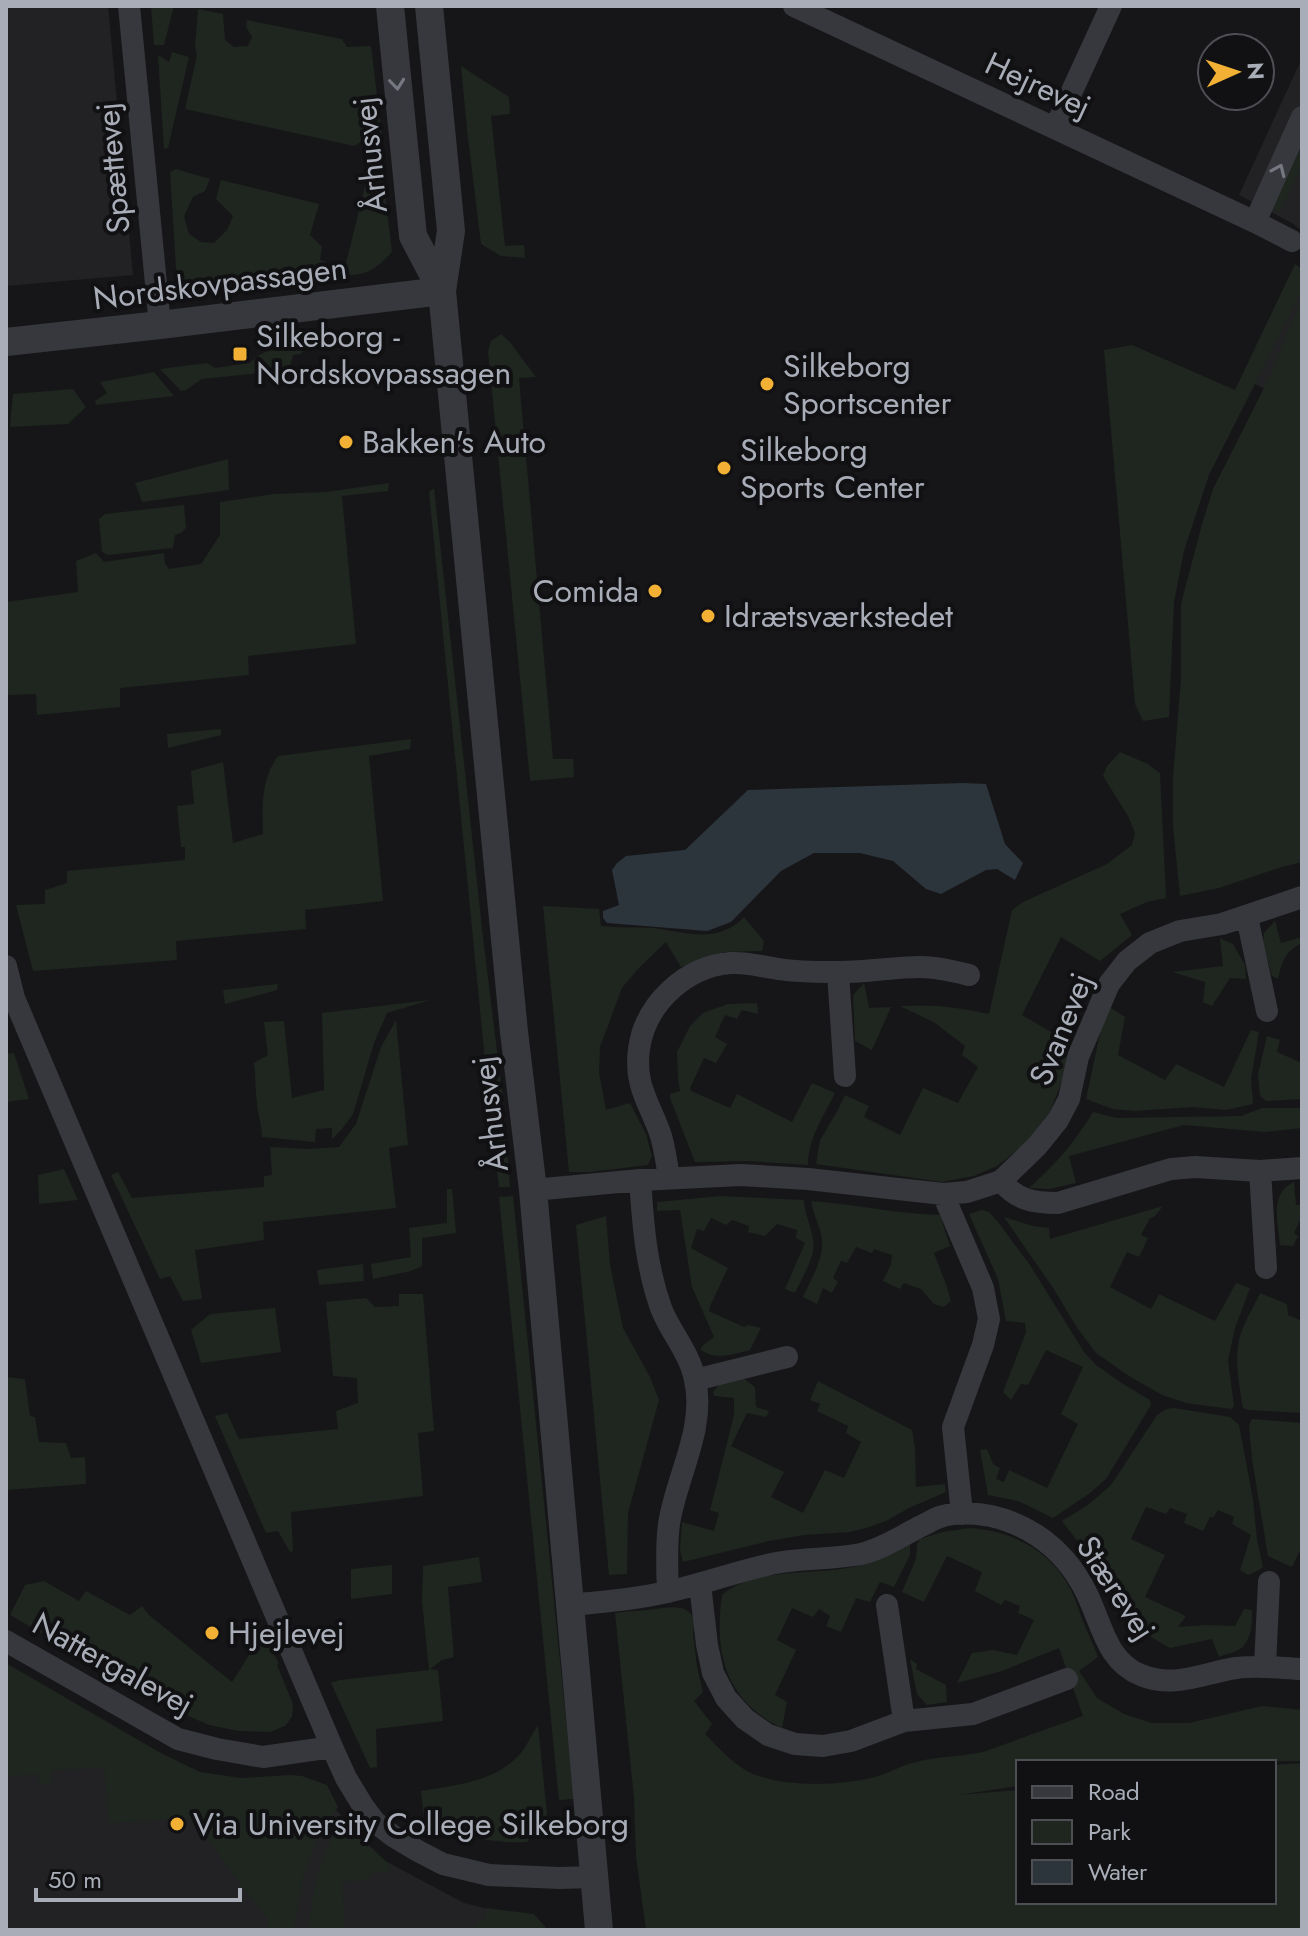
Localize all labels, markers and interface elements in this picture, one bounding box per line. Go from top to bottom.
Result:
north arrow [1196,32,1276,112]
street label: Hejrevej [978,41,1098,129]
text: N [1240,61,1272,81]
one-way arrow [389,78,406,91]
street label: Århusvej [341,95,399,215]
street label: Spættevej [84,100,142,236]
one-way arrow [1269,163,1285,178]
street label: Nordskovpassagen [90,245,350,321]
place label: Silkeborg - Nordskovpassagen [256,313,511,396]
place label: Silkeborg Sportscenter [783,343,952,426]
marker: Silkeborg - Nordskovpassagen [231,345,249,363]
marker: Silkeborg Sportscenter [758,375,776,393]
place label: Bakken's Auto [362,419,546,465]
place label: Silkeborg Sports Center [740,427,925,510]
marker: Bakken's Auto [337,433,355,451]
marker: Silkeborg Sports Center [715,459,733,477]
place label: Comida [533,568,639,614]
marker: Comida [646,582,664,600]
place label: Idrætsværkstedet [724,593,953,639]
marker: Idrætsværkstedet [699,607,717,625]
street label: Svanevej [1018,966,1104,1092]
street label: Århusvej [460,1053,520,1175]
street label: Stærevej [1065,1527,1167,1649]
street label: Nattergalevej [24,1601,202,1727]
place label: Hjejlevej [228,1610,345,1656]
marker: Hjejlevej [203,1624,221,1642]
legend [1016,1760,1276,1904]
text: Road [1088,1774,1140,1809]
place label: Via University College Silkeborg [193,1801,629,1847]
text: Park [1088,1814,1131,1849]
marker: Via University College Silkeborg [168,1815,186,1833]
scale bar [36,1852,240,1902]
text: Water [1088,1854,1148,1889]
text: 50 m [48,1862,102,1897]

